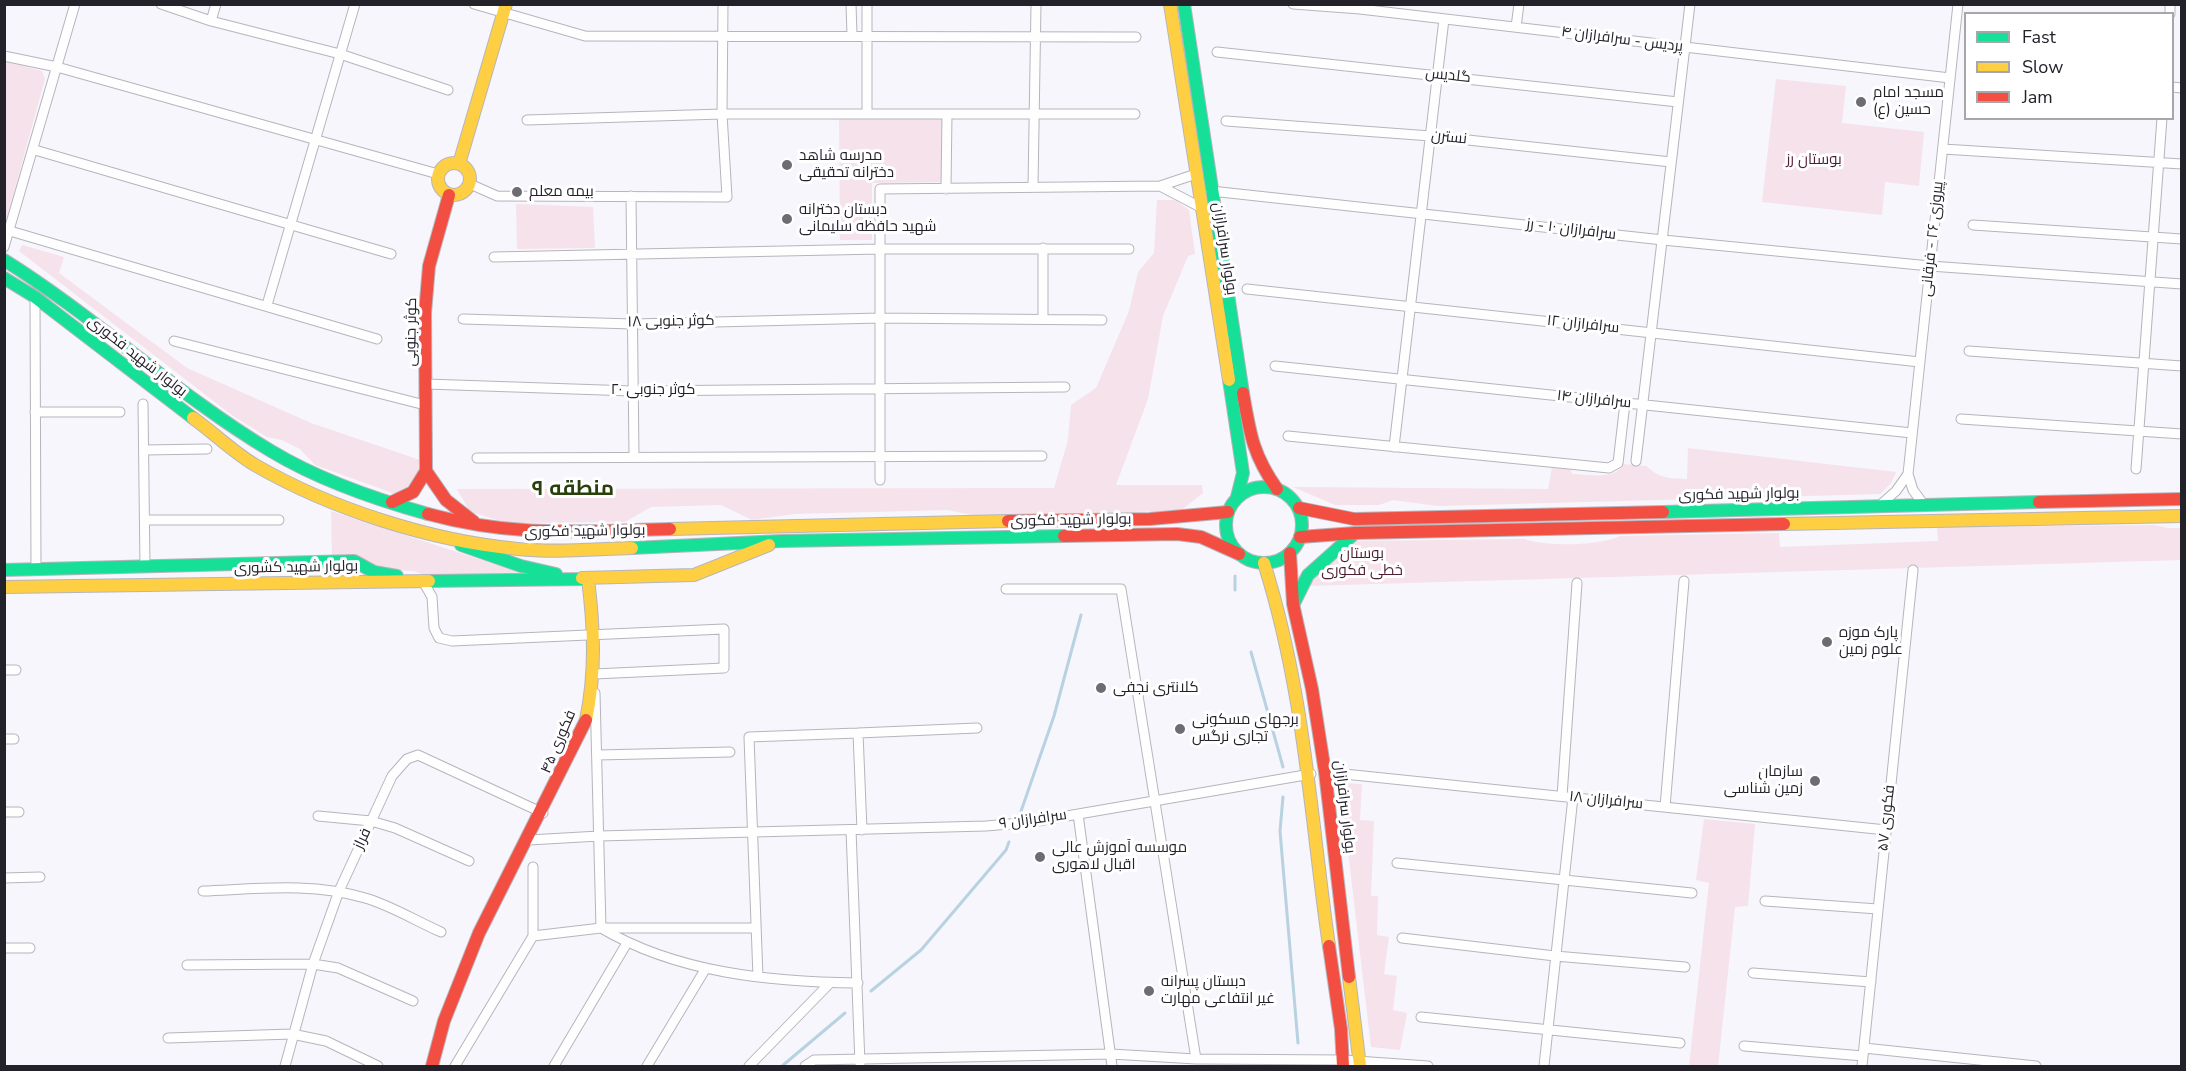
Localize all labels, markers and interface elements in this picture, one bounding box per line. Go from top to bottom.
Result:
legend [1964,12,2174,120]
street label: پردیس - سرافرازان ۴ [1560,24,1684,56]
text: Fast [2022,25,2056,49]
text: Slow [2022,55,2063,79]
street label: گلدیس [1424,65,1472,87]
place label: مسجد امام حسین (ع) [1873,84,1944,119]
text: Jam [2022,85,2053,109]
marker: مسجد امام حسین (ع) [1854,95,1868,109]
street label: نسترن [1430,127,1468,149]
place label: مدرسه شاهد دخترانه تحقیقی [799,147,894,182]
park label: بوستان رز [1786,151,1842,169]
marker: مدرسه شاهد دخترانه تحقیقی [780,158,794,172]
street label: پیروزی ۲۶ - فرقانی [1918,180,1948,298]
place label: بیمه معلم [529,183,594,201]
marker: بیمه معلم [510,185,524,199]
place label: دبستان دخترانه شهید حافظه سلیمانی [799,201,936,236]
street label: بولوار سرافرازان [1208,201,1240,297]
marker: دبستان دخترانه شهید حافظه سلیمانی [780,212,794,226]
street label: سرافرازان ۱۰ - رز [1525,216,1617,244]
street label: کوثر جنوبی [402,297,422,367]
street label: کوثر جنوبی ۱۸ [627,312,715,332]
street label: سرافرازان ۱۲ [1546,312,1620,338]
street label: بولوار شهید فکوری [84,313,190,401]
street label: کوثر جنوبی ۲۰ [611,381,695,399]
street label: سرافرازان ۱۴ [1556,387,1632,413]
district label: منطقه ۹ [532,477,614,503]
street label: بولوار شهید فکوری [1678,485,1800,505]
street label: بولوار شهید فکوری [1010,511,1132,531]
street label: بولوار شهید فکوری [524,522,646,542]
park label: بوستان خطی فکوری [1321,545,1403,580]
street label: بولوار شهید کشوری [234,558,358,578]
place label: پارک موزه علوم زمین [1839,624,1903,659]
marker: پارک موزه علوم زمین [1820,635,1834,649]
place label: کلانتری نجفی [1113,679,1199,697]
marker: کلانتری نجفی [1094,681,1108,695]
street label: فکوری ۴۵ [538,708,580,776]
place label: برجهای مسکونی تجاری نرگس [1192,711,1299,746]
marker: برجهای مسکونی تجاری نرگس [1173,722,1187,736]
street label: بولوار سرافرازان [1329,759,1359,855]
place label: سازمان زمین شناسی [1724,763,1803,798]
marker: سازمان زمین شناسی [1808,774,1822,788]
street label: فکوری ۵۷ [1875,784,1899,852]
street label: سرافرازان ۱۸ [1568,788,1644,814]
street label: سرافرازان ۹ [998,806,1068,834]
street label: فراز [350,825,376,853]
place label: موسسه آموزش عالی اقبال لاهوری [1052,839,1187,874]
marker: موسسه آموزش عالی اقبال لاهوری [1033,850,1047,864]
place label: دبستان پسرانه غیر انتفاعی مهارت [1161,973,1275,1008]
marker: دبستان پسرانه غیر انتفاعی مهارت [1142,984,1156,998]

